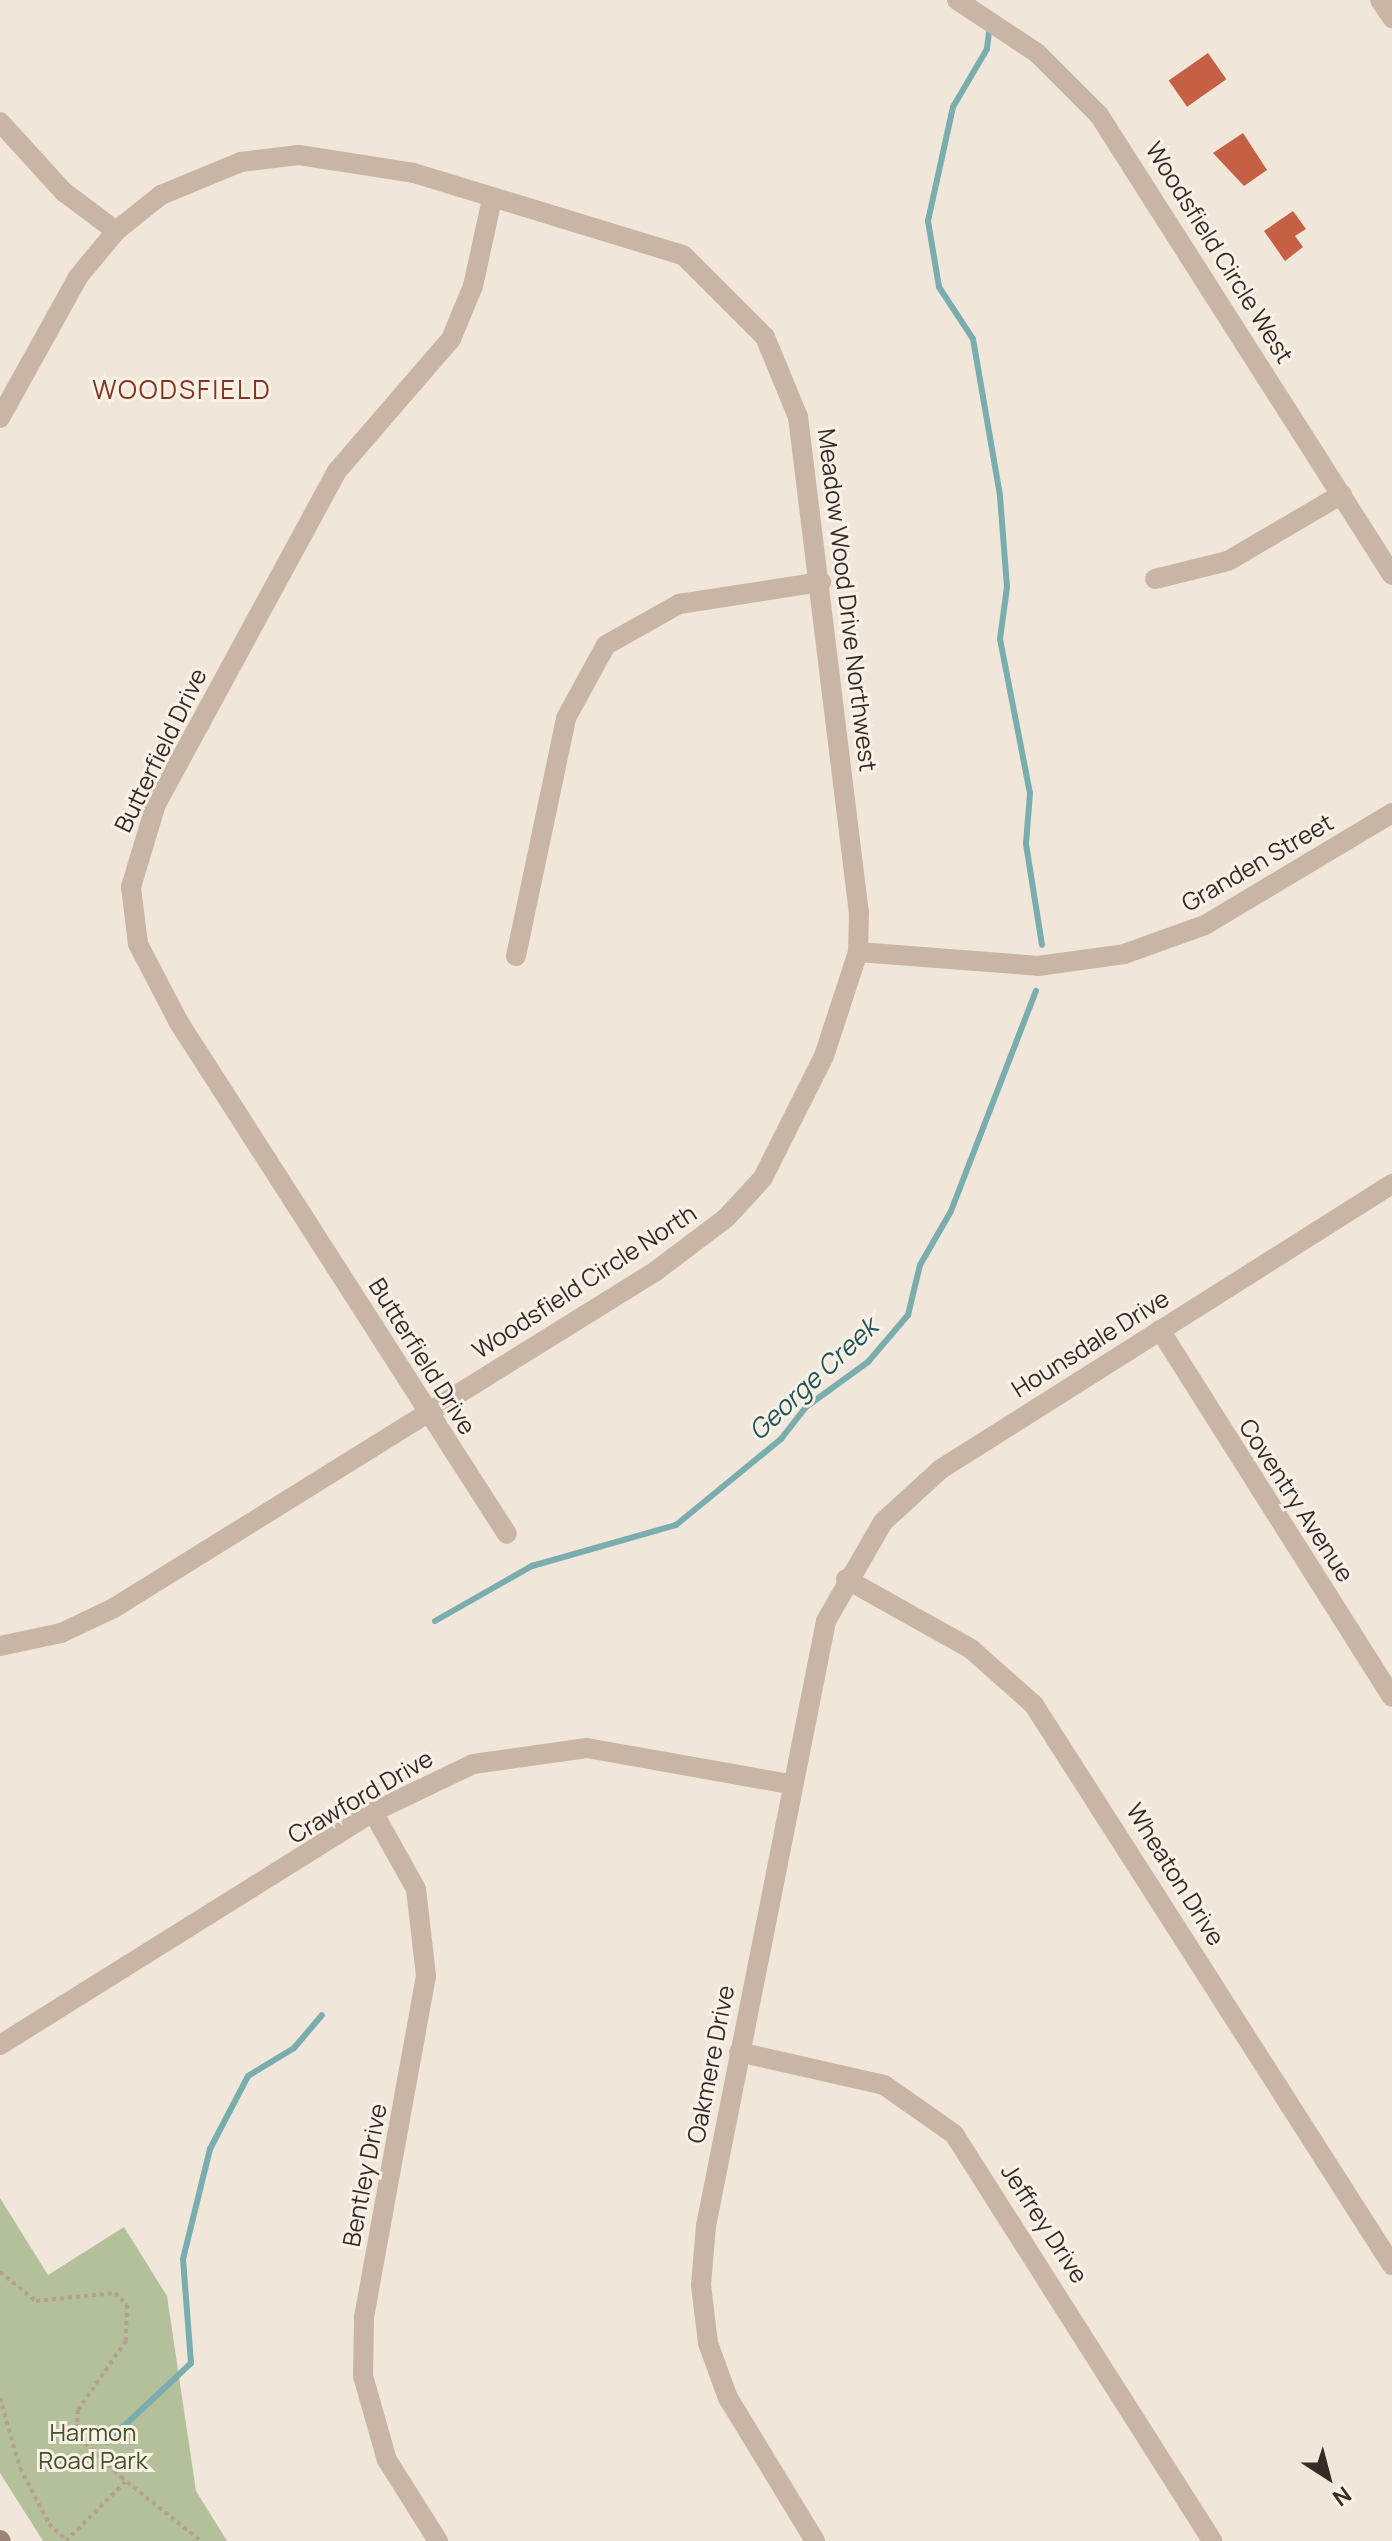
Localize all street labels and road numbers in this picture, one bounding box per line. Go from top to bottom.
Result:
street label: Woodsfield Circle West [1140,136,1300,368]
street label: Meadow Wood Drive Northwest [813,427,883,773]
street label: Butterfield Drive [108,663,212,837]
street label: Granden Street [1176,807,1338,917]
street label: Woodsfield Circle North [467,1198,701,1364]
street label: Butterfield Drive [363,1273,483,1439]
street label: Hounsdale Drive [1006,1283,1174,1403]
street label: Coventry Avenue [1234,1413,1360,1587]
street label: Crawford Drive [282,1743,438,1849]
street label: Wheaton Drive [1121,1798,1231,1950]
street label: Oakmere Drive [681,1983,739,2145]
street label: Bentley Drive [336,2101,392,2249]
street label: Jeffrey Drive [996,2158,1094,2288]

